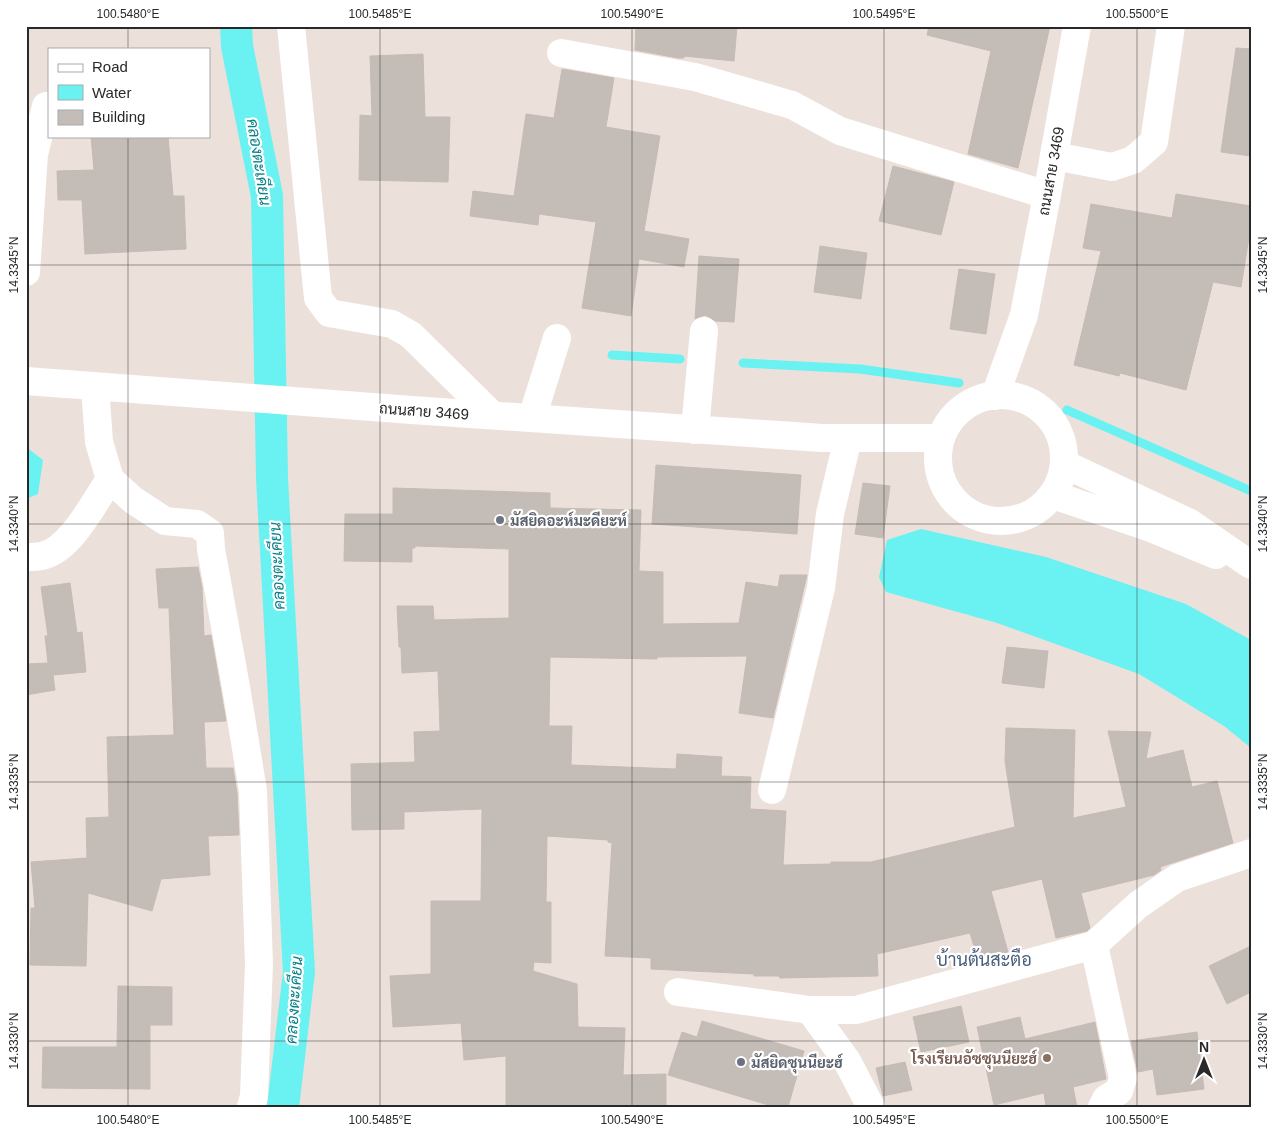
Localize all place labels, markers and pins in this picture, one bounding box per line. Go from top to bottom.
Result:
place label: มัสยิดอะห์มะดียะห์ [510,511,628,529]
marker: มัสยิดอะห์มะดียะห์ [494,514,506,526]
place label: โรงเรียนอัซซุนนียะฮ์ [910,1048,1038,1070]
marker: โรงเรียนอัซซุนนียะฮ์ [1041,1052,1053,1064]
place label: มัสยิดซุนนียะฮ์ [751,1053,844,1074]
marker: มัสยิดซุนนียะฮ์ [735,1056,747,1068]

